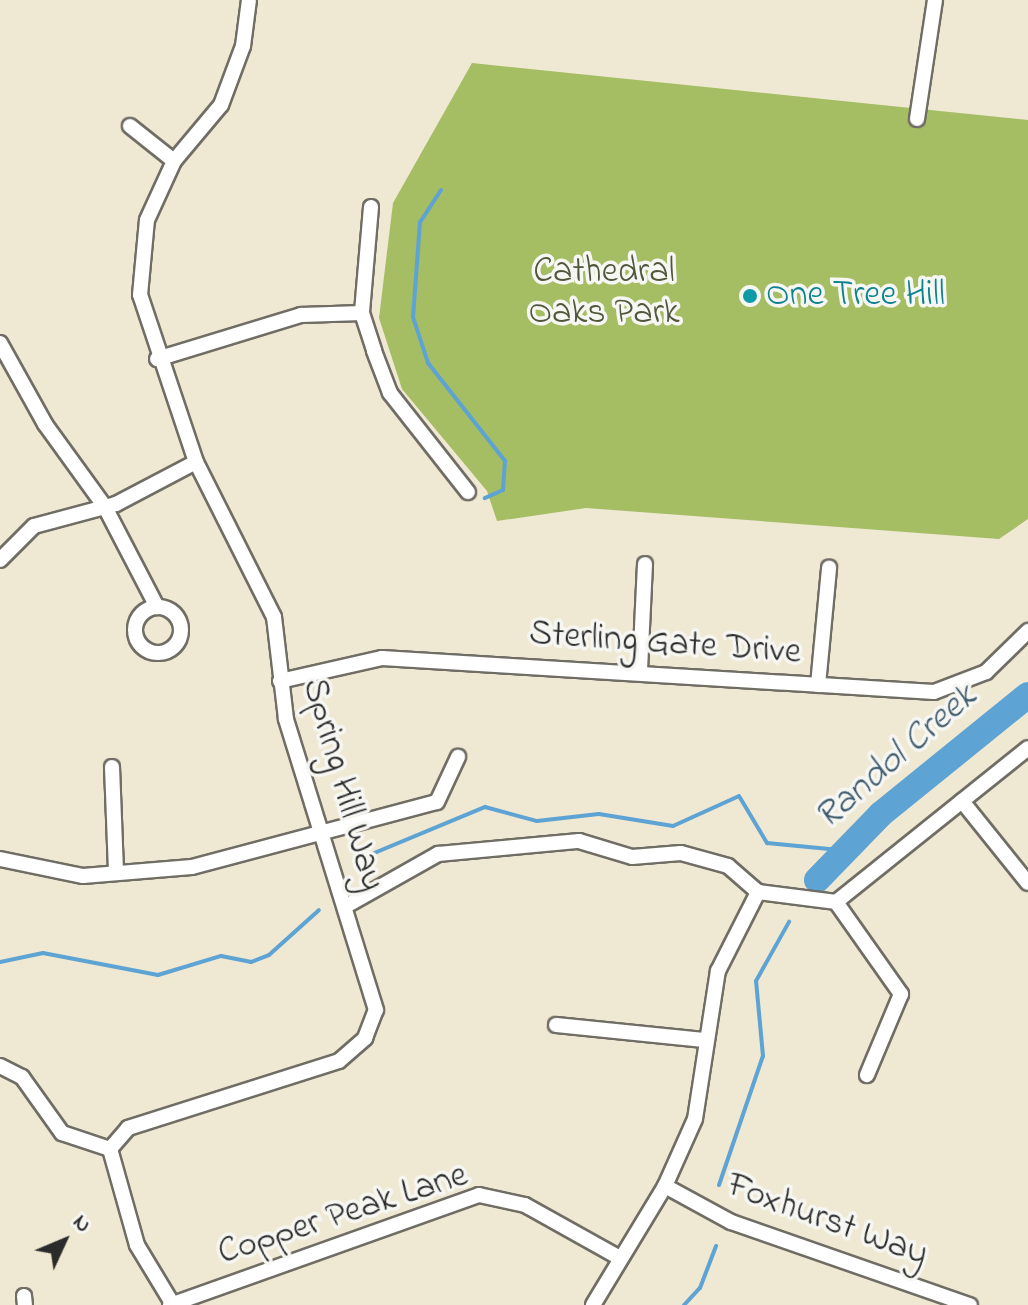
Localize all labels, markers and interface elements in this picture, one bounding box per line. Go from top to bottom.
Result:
park label: Cathedral Oaks Park [528,250,680,335]
place label: One Tree Hill [766,274,945,318]
marker: One Tree Hill [741,287,759,305]
street label: Sterling Gate Drive [528,613,802,675]
street label: Spring Hill Way [291,674,393,896]
water label: Randol Creek [807,675,987,841]
street label: Copper Peak Lane [213,1154,473,1276]
street label: Foxhurst Way [721,1165,933,1277]
north arrow [24,1201,104,1281]
text: N [65,1208,98,1241]

